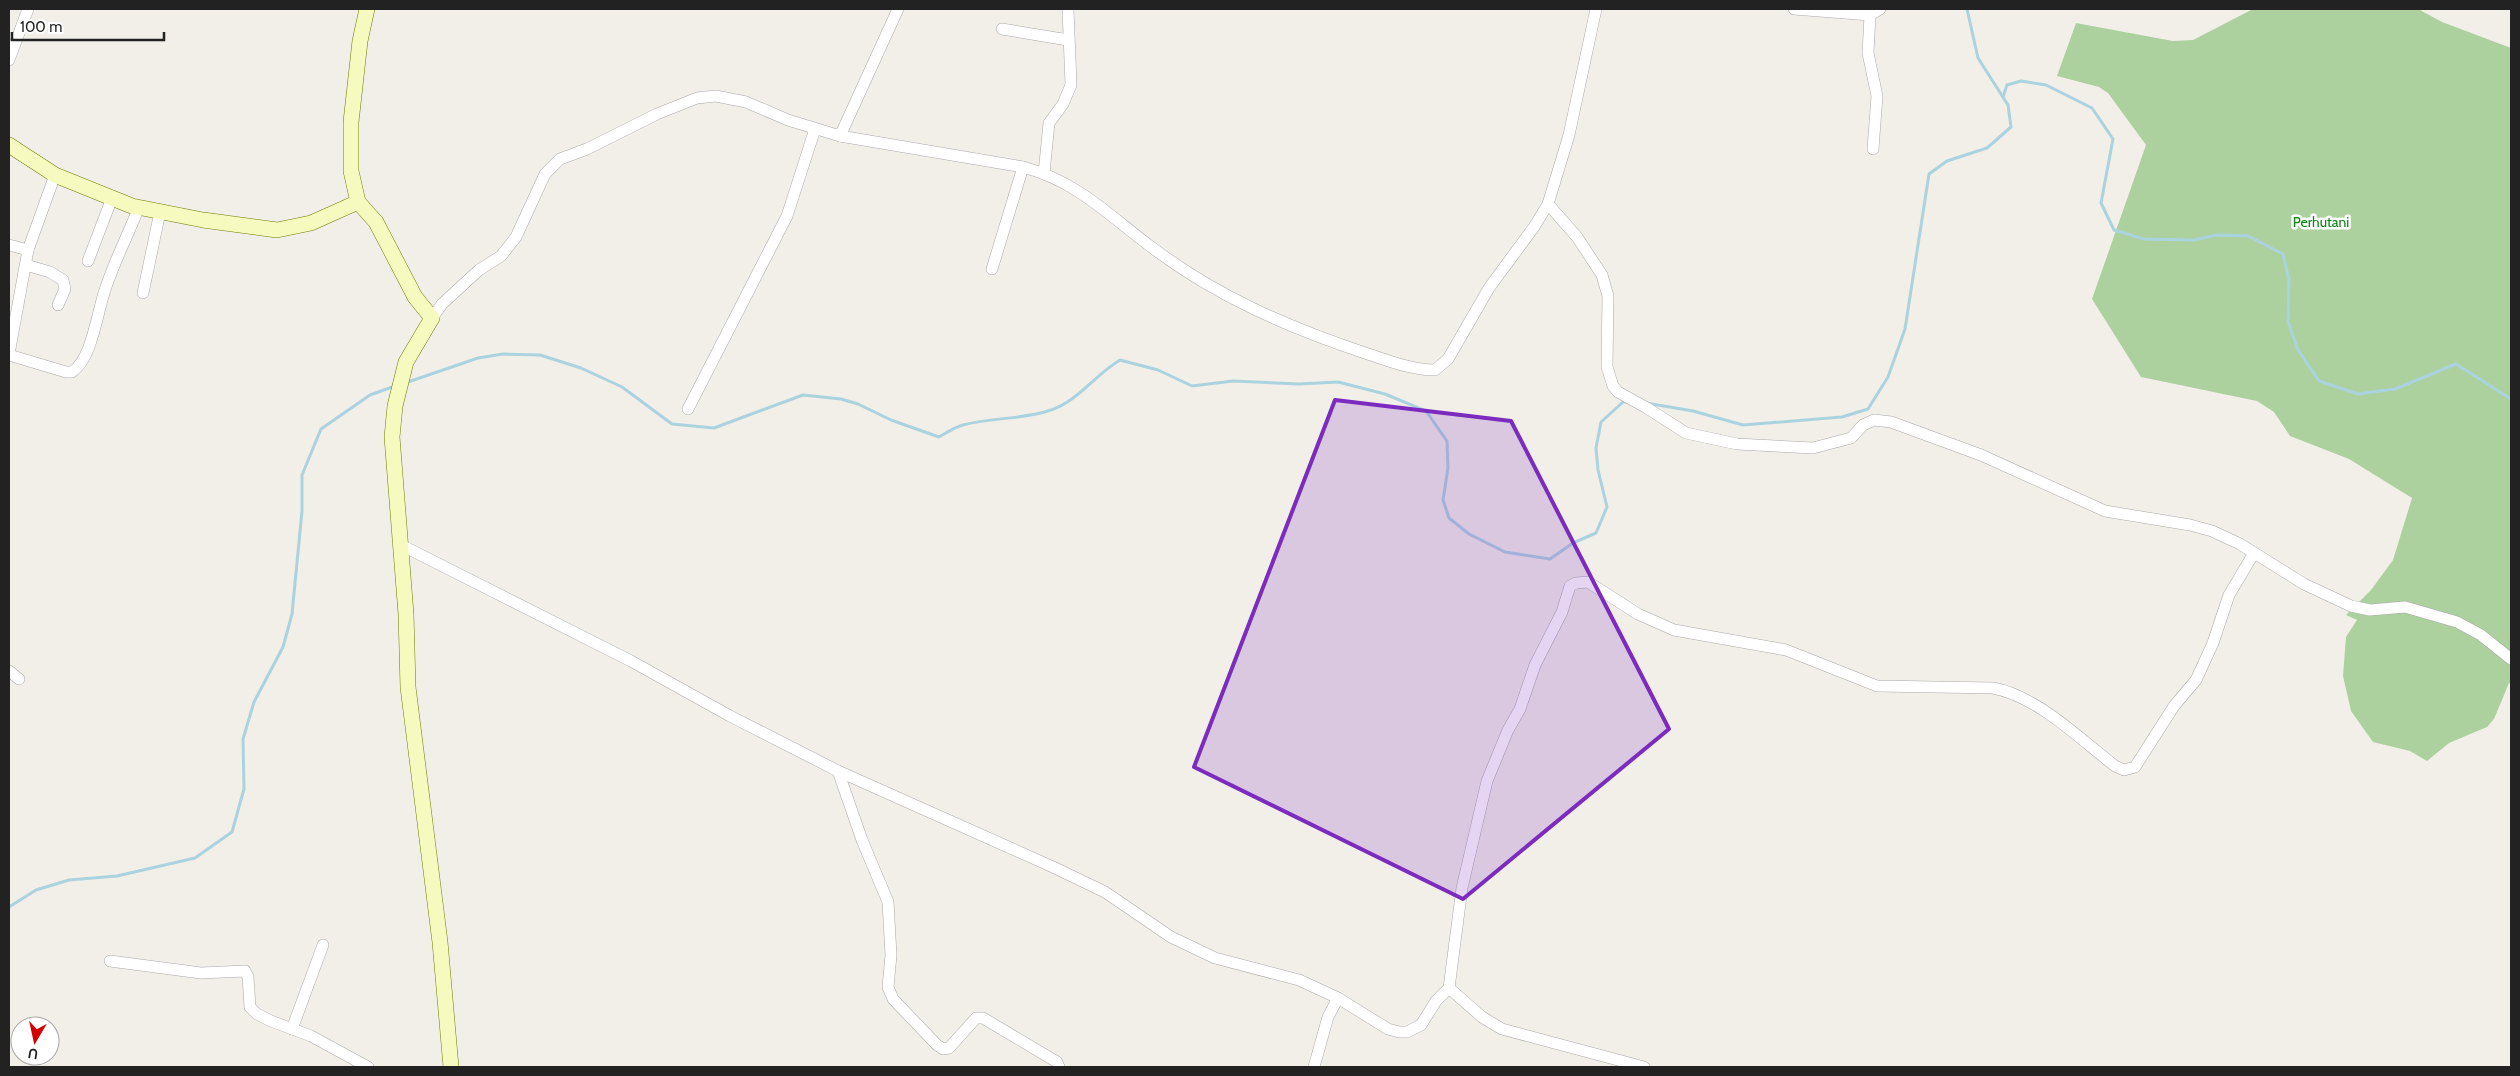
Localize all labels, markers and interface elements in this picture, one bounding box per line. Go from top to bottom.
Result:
scale bar [12,10,165,42]
text: 100 m [20,18,62,36]
park label: Perhutani [2293,213,2349,231]
north arrow [10,1016,60,1066]
text: U [27,1044,39,1064]

